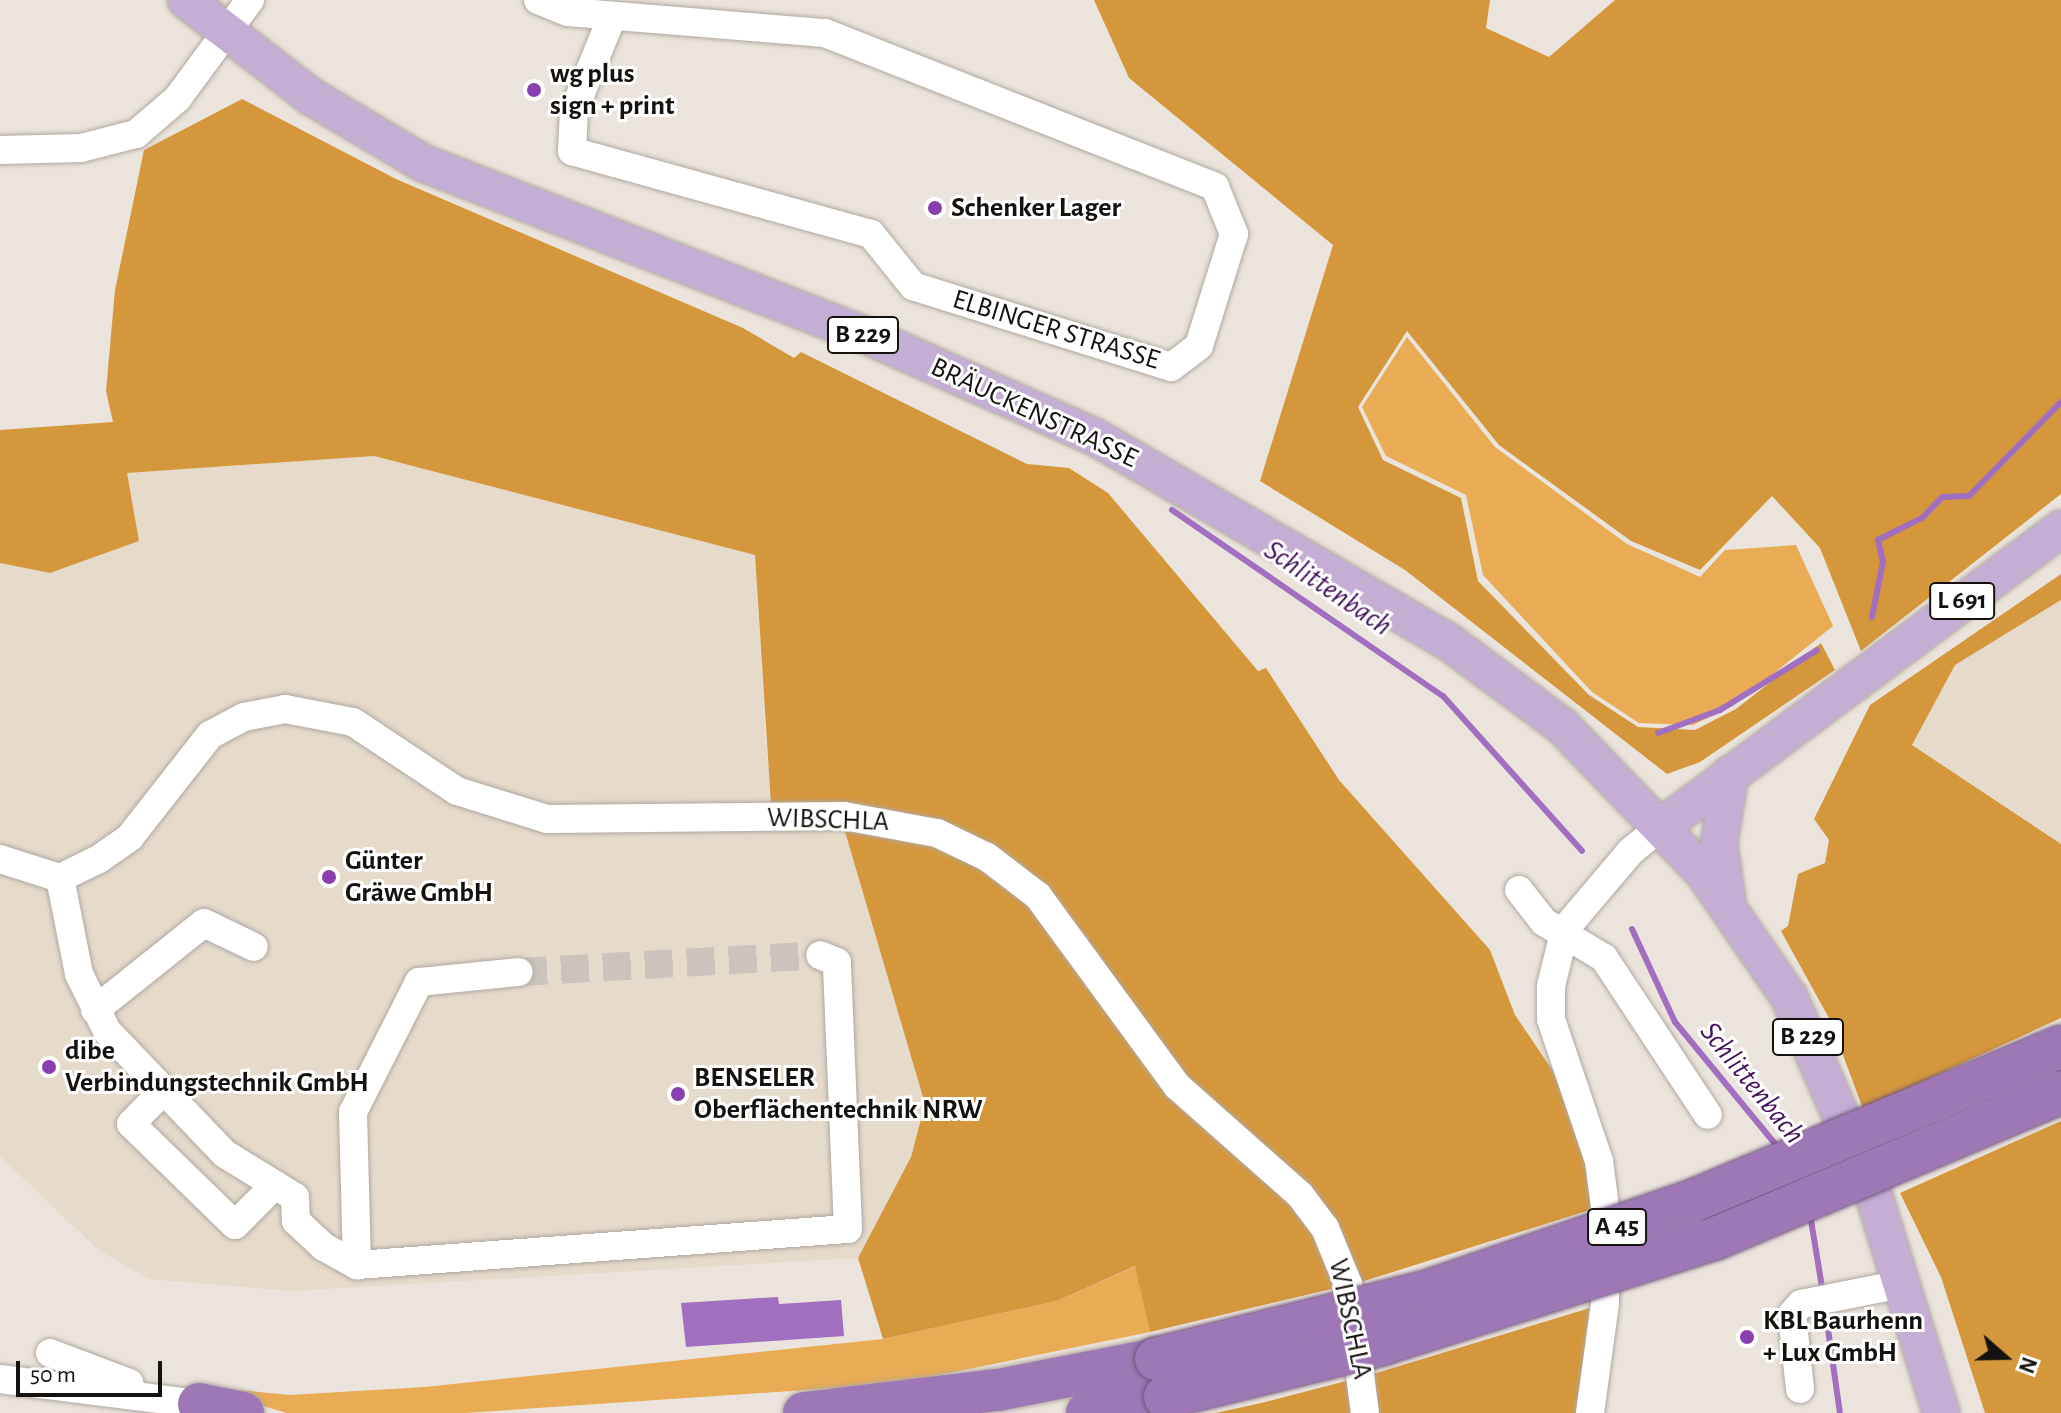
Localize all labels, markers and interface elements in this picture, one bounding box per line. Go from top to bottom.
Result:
place label: wg plus sign + print [550,57,674,123]
marker: wg plus sign + print [525,81,543,99]
place label: Schenker Lager [951,191,1121,225]
marker: Schenker Lager [926,199,944,217]
street label: ELBINGER STRASSE [948,283,1164,377]
road number: B 229 [825,313,901,357]
street label: BRÄUCKENSTRASSE [925,350,1143,476]
water label: Schlittenbach [1257,532,1399,644]
road number: L 691 [1928,579,1996,623]
street label: WIBSCHLA [766,801,890,839]
place label: Günter Gräwe GmbH [345,844,493,910]
marker: Günter Gräwe GmbH [320,868,338,886]
water label: Schlittenbach [1692,1015,1812,1151]
road number: B 229 [1770,1015,1846,1059]
place label: dibe Verbindungstechnik GmbH [65,1034,369,1100]
marker: dibe Verbindungstechnik GmbH [40,1058,58,1076]
place label: BENSELER Oberflächentechnik NRW [694,1061,983,1127]
marker: BENSELER Oberflächentechnik NRW [669,1085,687,1103]
road number: A 45 [1587,1205,1647,1249]
street label: WIBSCHLA [1321,1256,1379,1382]
place label: KBL Baurhenn + Lux GmbH [1763,1304,1923,1370]
north arrow [1965,1317,2045,1397]
marker: KBL Baurhenn + Lux GmbH [1738,1328,1756,1346]
scale bar [20,1345,166,1395]
text: N [2015,1354,2041,1376]
text: 50 m [30,1363,76,1387]

